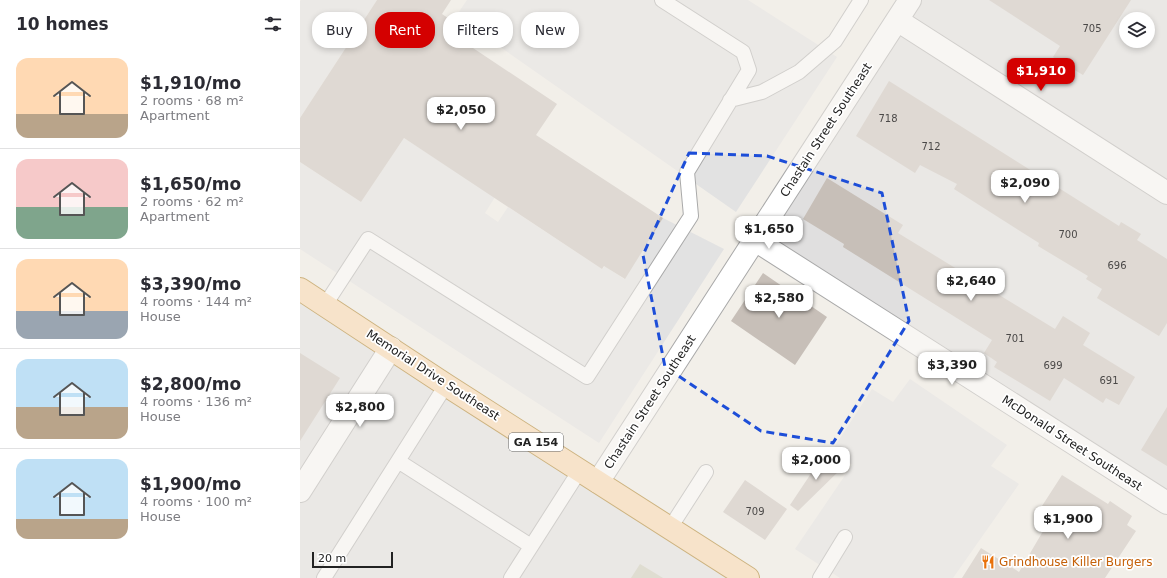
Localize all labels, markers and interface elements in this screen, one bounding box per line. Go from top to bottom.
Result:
chip: Buy [312,12,367,48]
chip: Rent [375,12,435,48]
chip: Filters [443,12,513,48]
chip: New [521,12,579,48]
map controls [1119,12,1155,48]
button: layers [1119,12,1155,48]
icon: filters [262,13,284,35]
text: 10 homes [16,14,109,34]
house number: 705 [1082,23,1102,34]
pin: $1,910 [1008,58,1074,92]
street label: Chastain Street Southeast [777,60,875,200]
text: $1,910 [1016,63,1066,78]
text: $1,910/mo [140,73,241,93]
icon: home [48,74,96,122]
text: 2 rooms · 68 m² [140,93,244,108]
pin: $2,050 [428,97,494,131]
text: $2,050 [436,102,486,117]
text: Apartment [140,108,210,123]
house number: 718 [878,113,898,124]
house number: 712 [921,141,941,152]
pin: $2,090 [992,170,1058,204]
text: $1,650/mo [140,174,241,194]
icon: home [48,175,96,223]
text: $2,090 [1000,175,1050,190]
text: 2 rooms · 62 m² [140,194,244,209]
text: Apartment [140,209,210,224]
pin: $1,650 [736,216,802,250]
text: $1,650 [744,221,794,236]
house number: 700 [1058,229,1078,240]
house number: 696 [1107,260,1127,271]
pin: $2,640 [938,268,1004,302]
text: $2,640 [946,273,996,288]
text: $3,390/mo [140,274,241,294]
icon: home [48,275,96,323]
pin: $2,580 [746,285,812,319]
text: $2,580 [754,290,804,305]
text: 4 rooms · 144 m² [140,294,252,309]
text: House [140,309,181,324]
street label: Memorial Drive Southeast [364,327,502,423]
street label: Chastain Street Southeast [601,332,699,472]
house number: 701 [1005,333,1025,344]
pin: $3,390 [919,352,985,386]
text: $3,390 [927,357,977,372]
house number: 699 [1043,360,1063,371]
text: $2,800/mo [140,374,241,394]
icon: home [48,375,96,423]
house number: 691 [1099,375,1119,386]
street label: McDonald Street Southeast [999,392,1145,494]
text: 4 rooms · 136 m² [140,394,252,409]
pin: $2,800 [327,394,393,428]
text: $2,800 [335,399,385,414]
text: House [140,409,181,424]
road number: GA 154 [509,433,563,451]
pin: $2,000 [783,447,849,481]
text: $2,000 [791,452,841,467]
text: $1,900/mo [140,474,241,494]
icon: home [48,475,96,523]
text: 4 rooms · 100 m² [140,494,252,509]
house number: 709 [745,506,765,517]
pin: $1,900 [1035,506,1101,540]
text: House [140,509,181,524]
text: $1,900 [1043,511,1093,526]
scale bar [312,550,393,569]
text: 20 m [318,552,346,565]
restaurant icon: Grindhouse Killer Burgers [980,554,996,570]
place label: Grindhouse Killer Burgers [999,555,1153,569]

